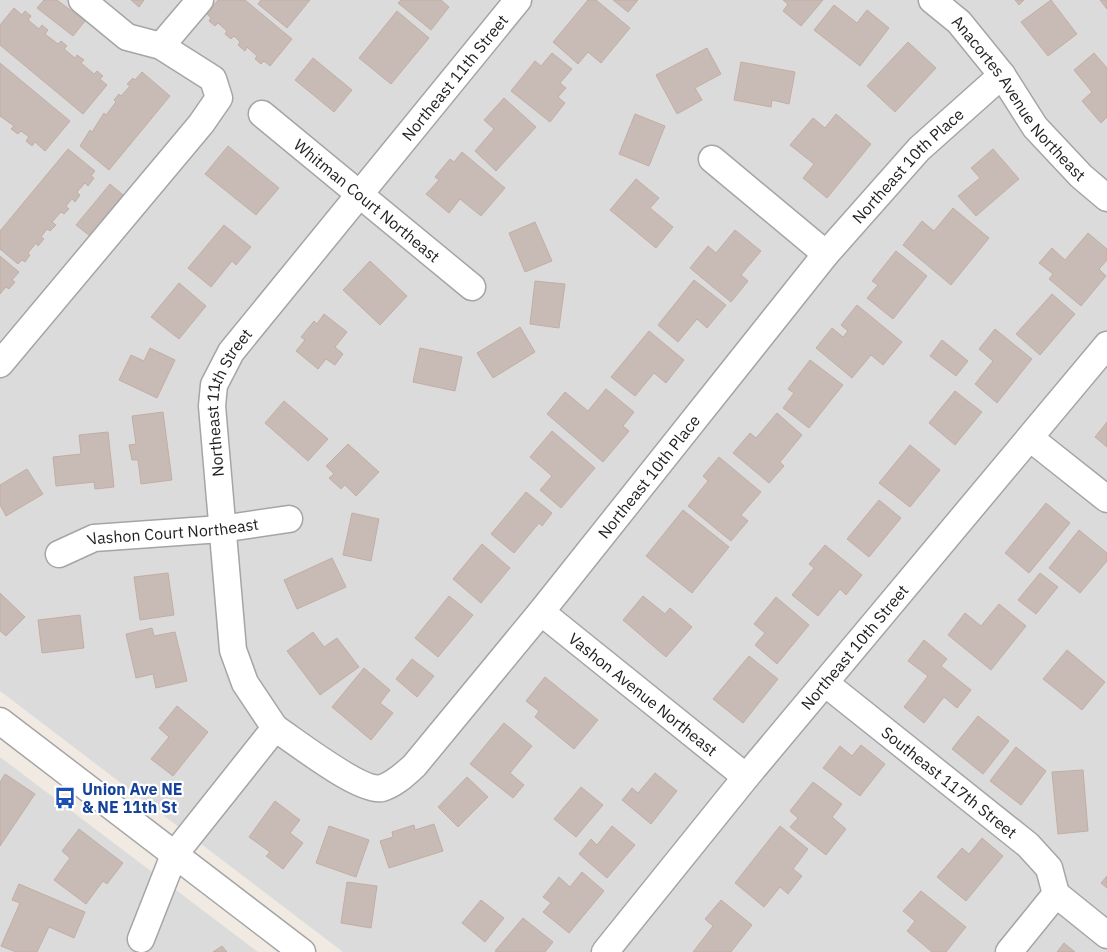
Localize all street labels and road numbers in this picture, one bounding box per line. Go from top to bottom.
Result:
street label: Northeast 11th Street [397,10,512,145]
street label: Anacortes Avenue Northeast [948,11,1090,186]
street label: Northeast 10th Place [848,104,968,228]
street label: Whitman Court Northeast [290,134,444,266]
street label: Northeast 11th Street [202,324,256,478]
street label: Northeast 10th Place [593,411,704,542]
street label: Vashon Court Northeast [84,514,260,550]
street label: Northeast 10th Street [797,580,913,714]
street label: Vashon Avenue Northeast [565,628,722,760]
street label: Southeast 117th Street [877,722,1021,842]

